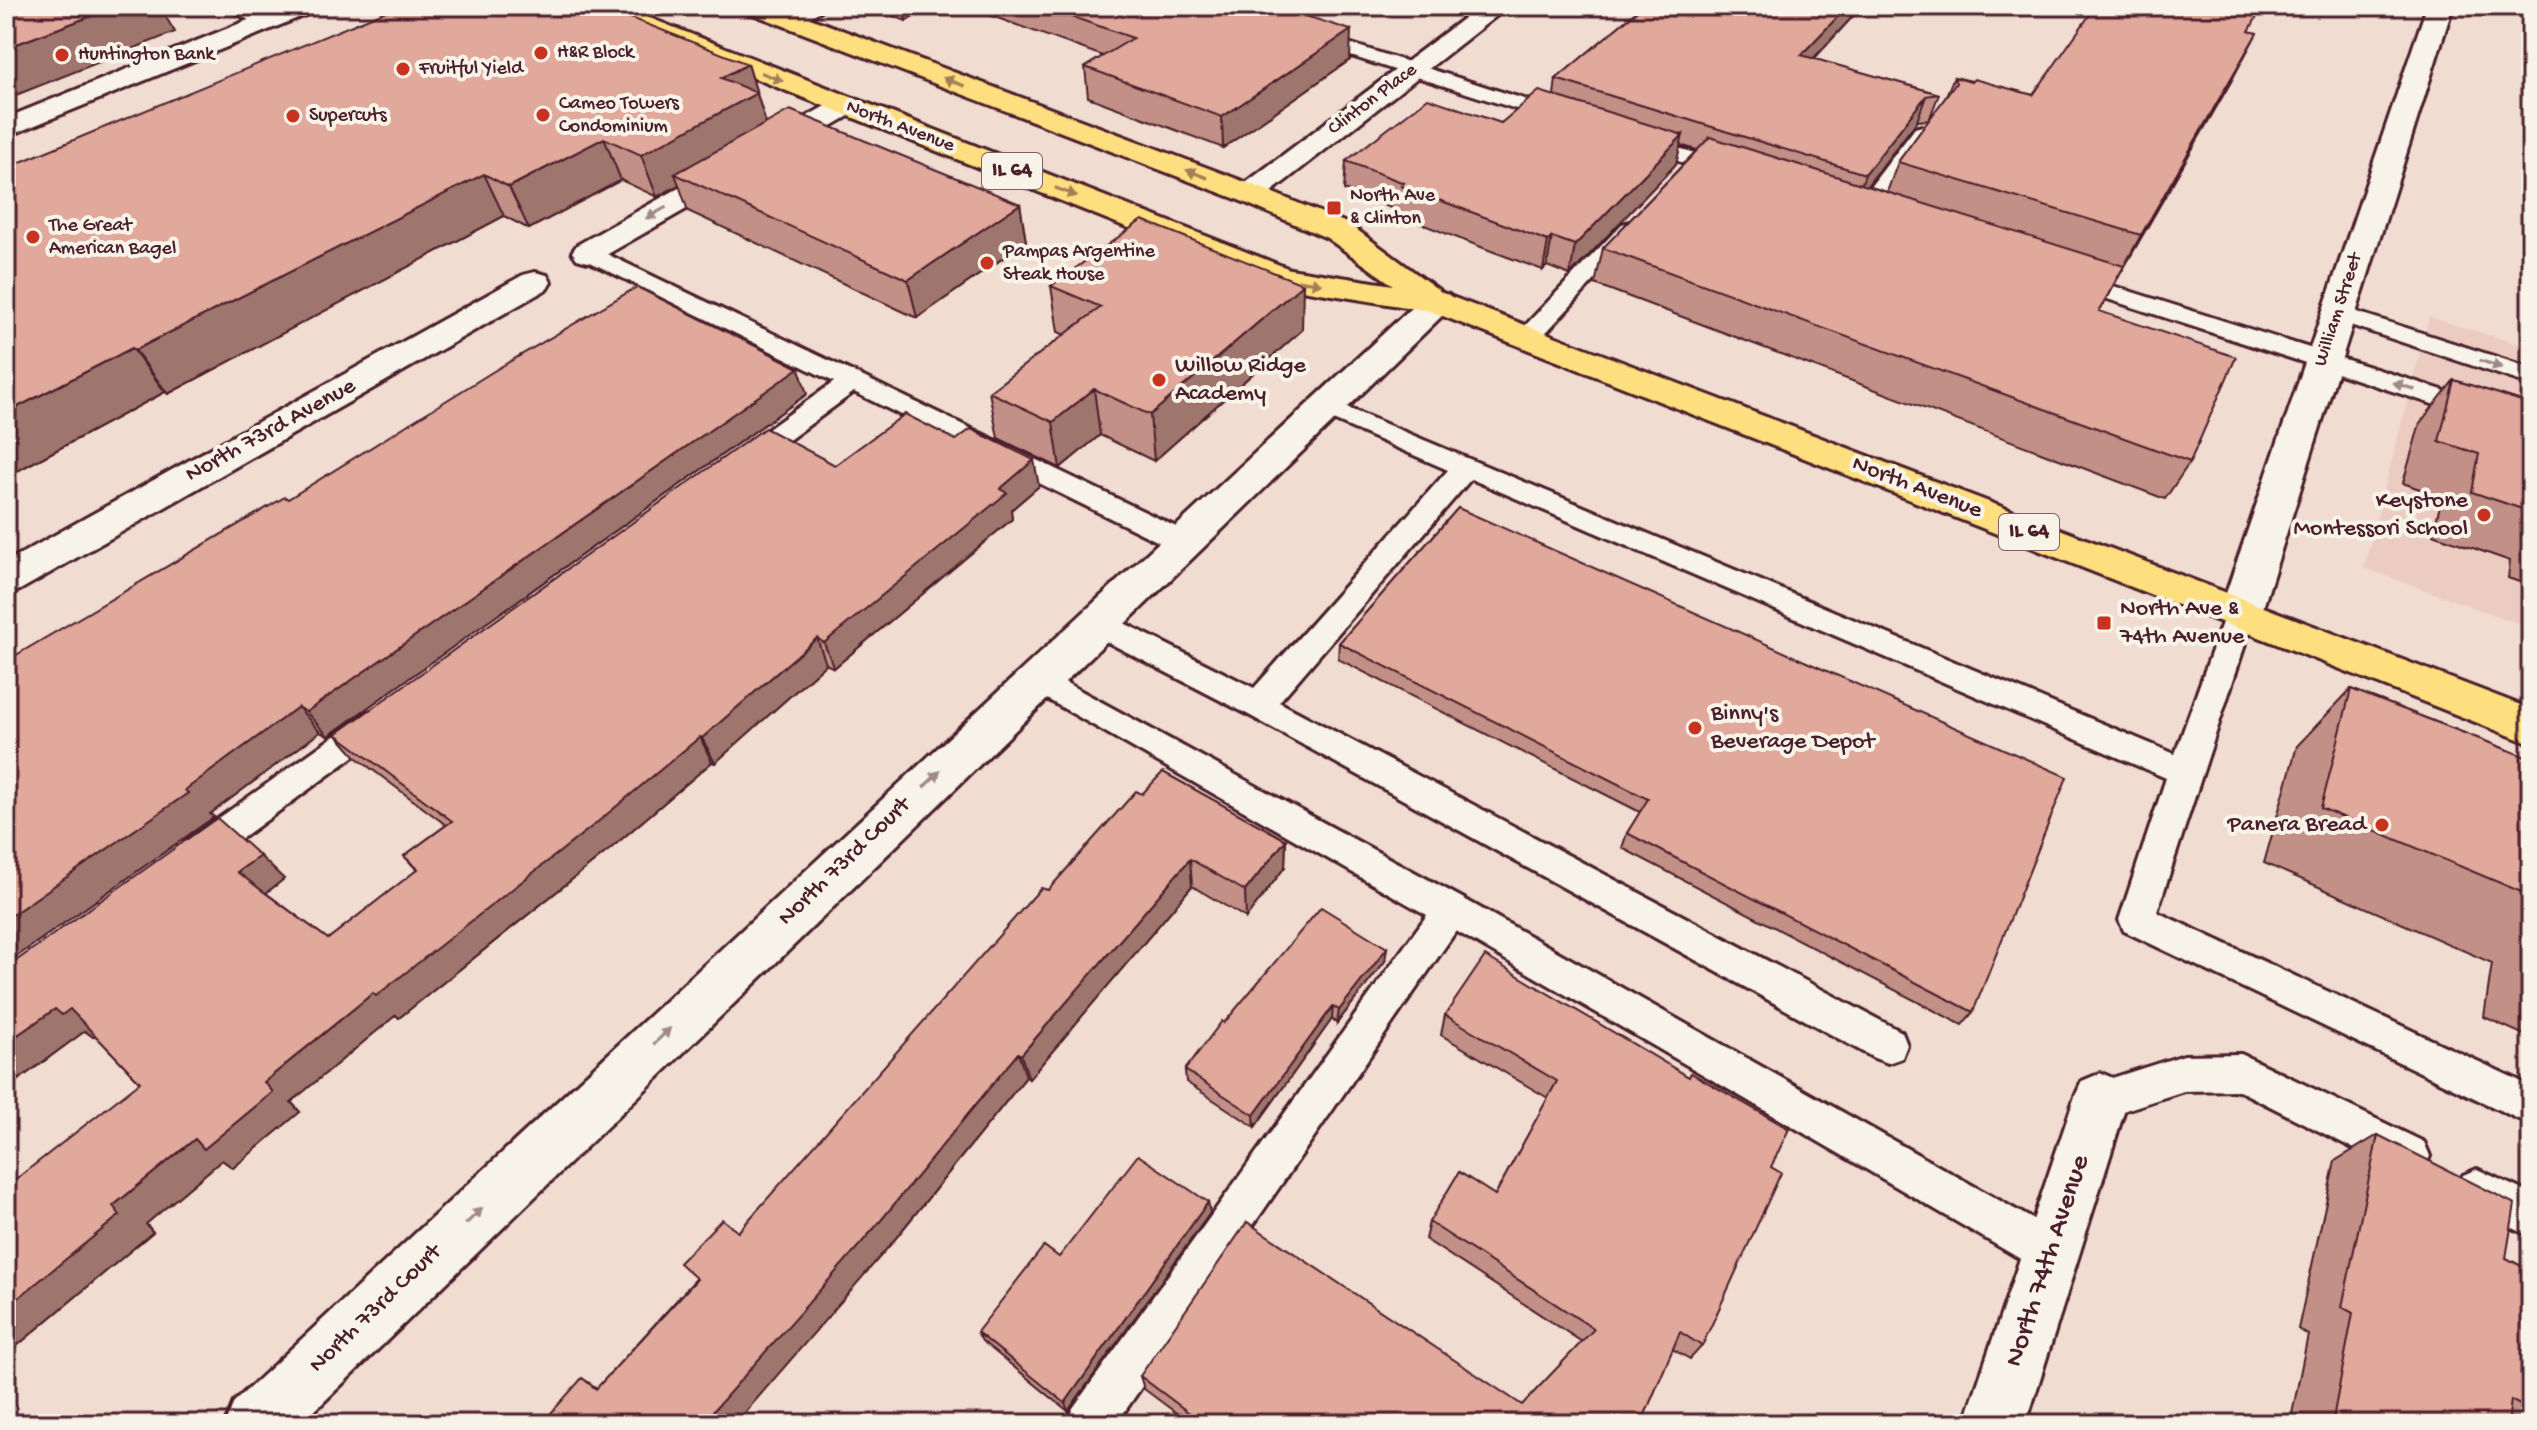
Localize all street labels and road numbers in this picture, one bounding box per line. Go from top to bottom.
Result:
street label: Clinton Place [1324,59,1423,141]
street label: North Avenue [843,96,958,158]
road number: IL 64 [982,153,1042,189]
street label: William Street [2310,249,2369,370]
street label: North 73rd Avenue [181,372,362,490]
street label: North Avenue [1848,450,1987,526]
road number: IL 64 [1999,514,2059,550]
street label: North 73rd Court [773,790,919,933]
street label: North 74th Avenue [1998,1150,2098,1371]
street label: North 73rd Court [304,1237,450,1380]

